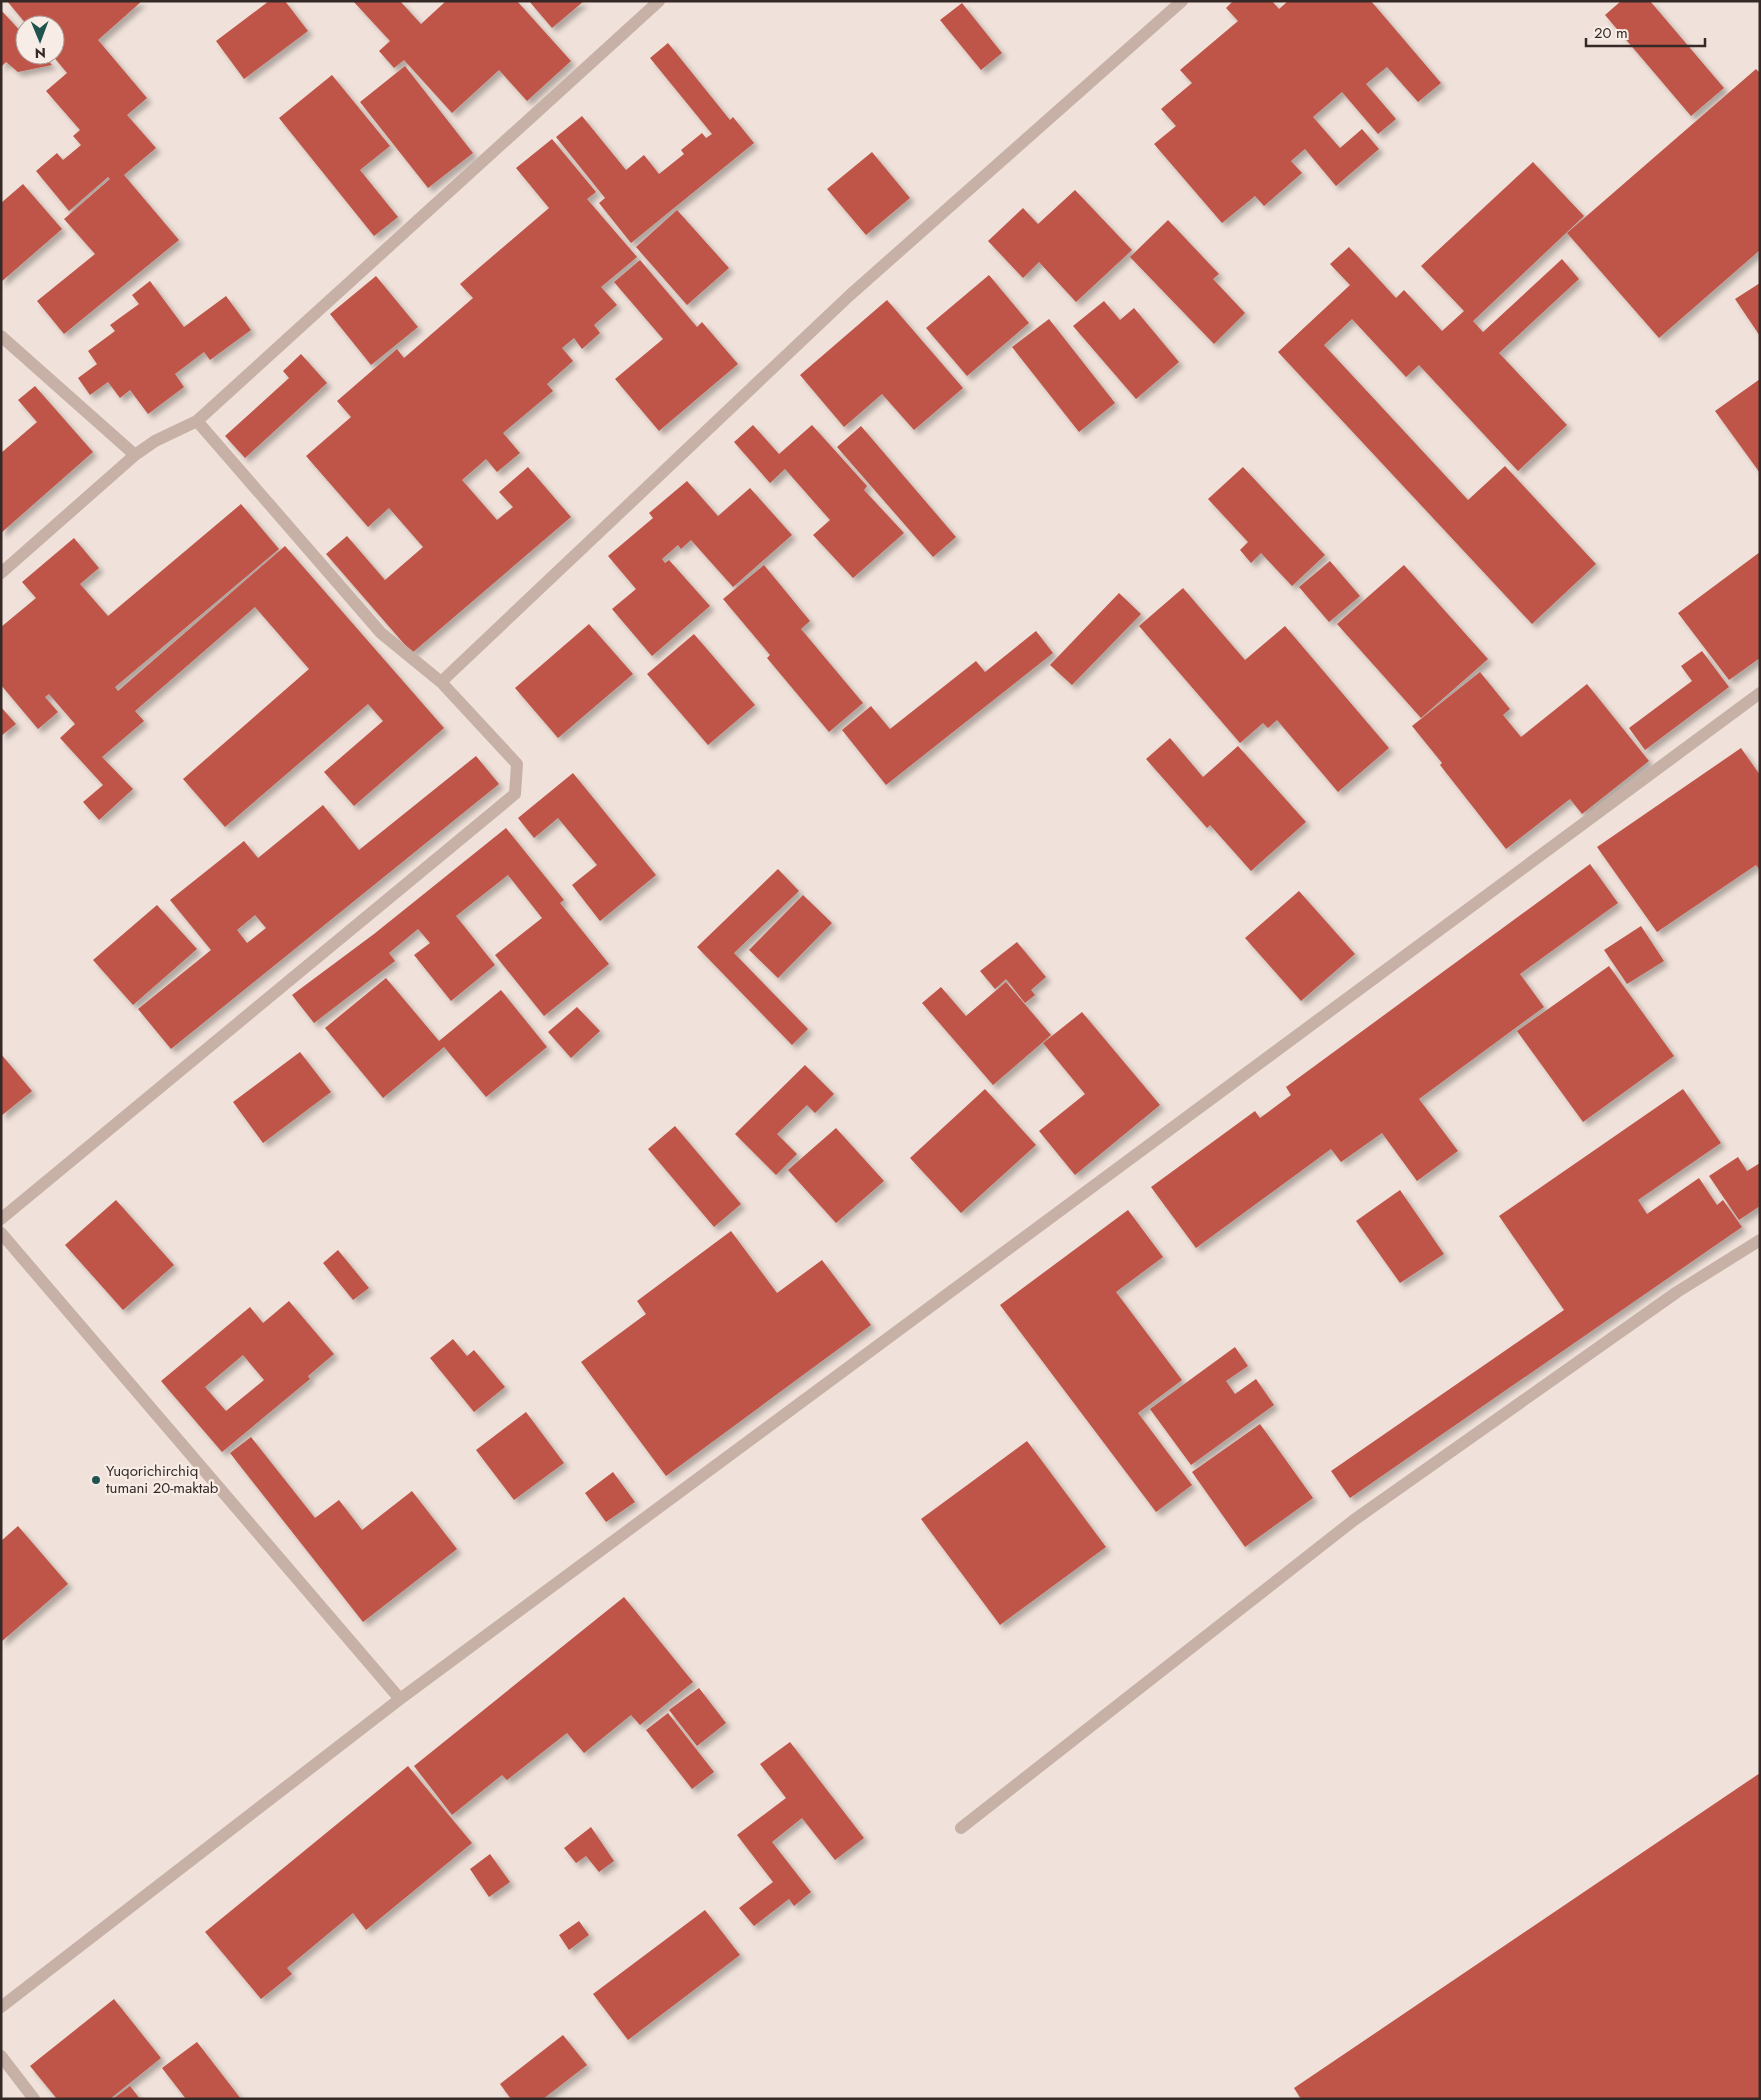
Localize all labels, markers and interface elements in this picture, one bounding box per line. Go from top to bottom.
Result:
north arrow [15,15,65,65]
scale bar [1586,15,1705,47]
text: 20 m [1594,22,1628,44]
text: N [34,43,46,63]
place label: Yuqorichirchiq tumani 20-maktab [106,1460,219,1499]
marker: Yuqorichirchiq tumani 20-maktab [90,1474,102,1486]

